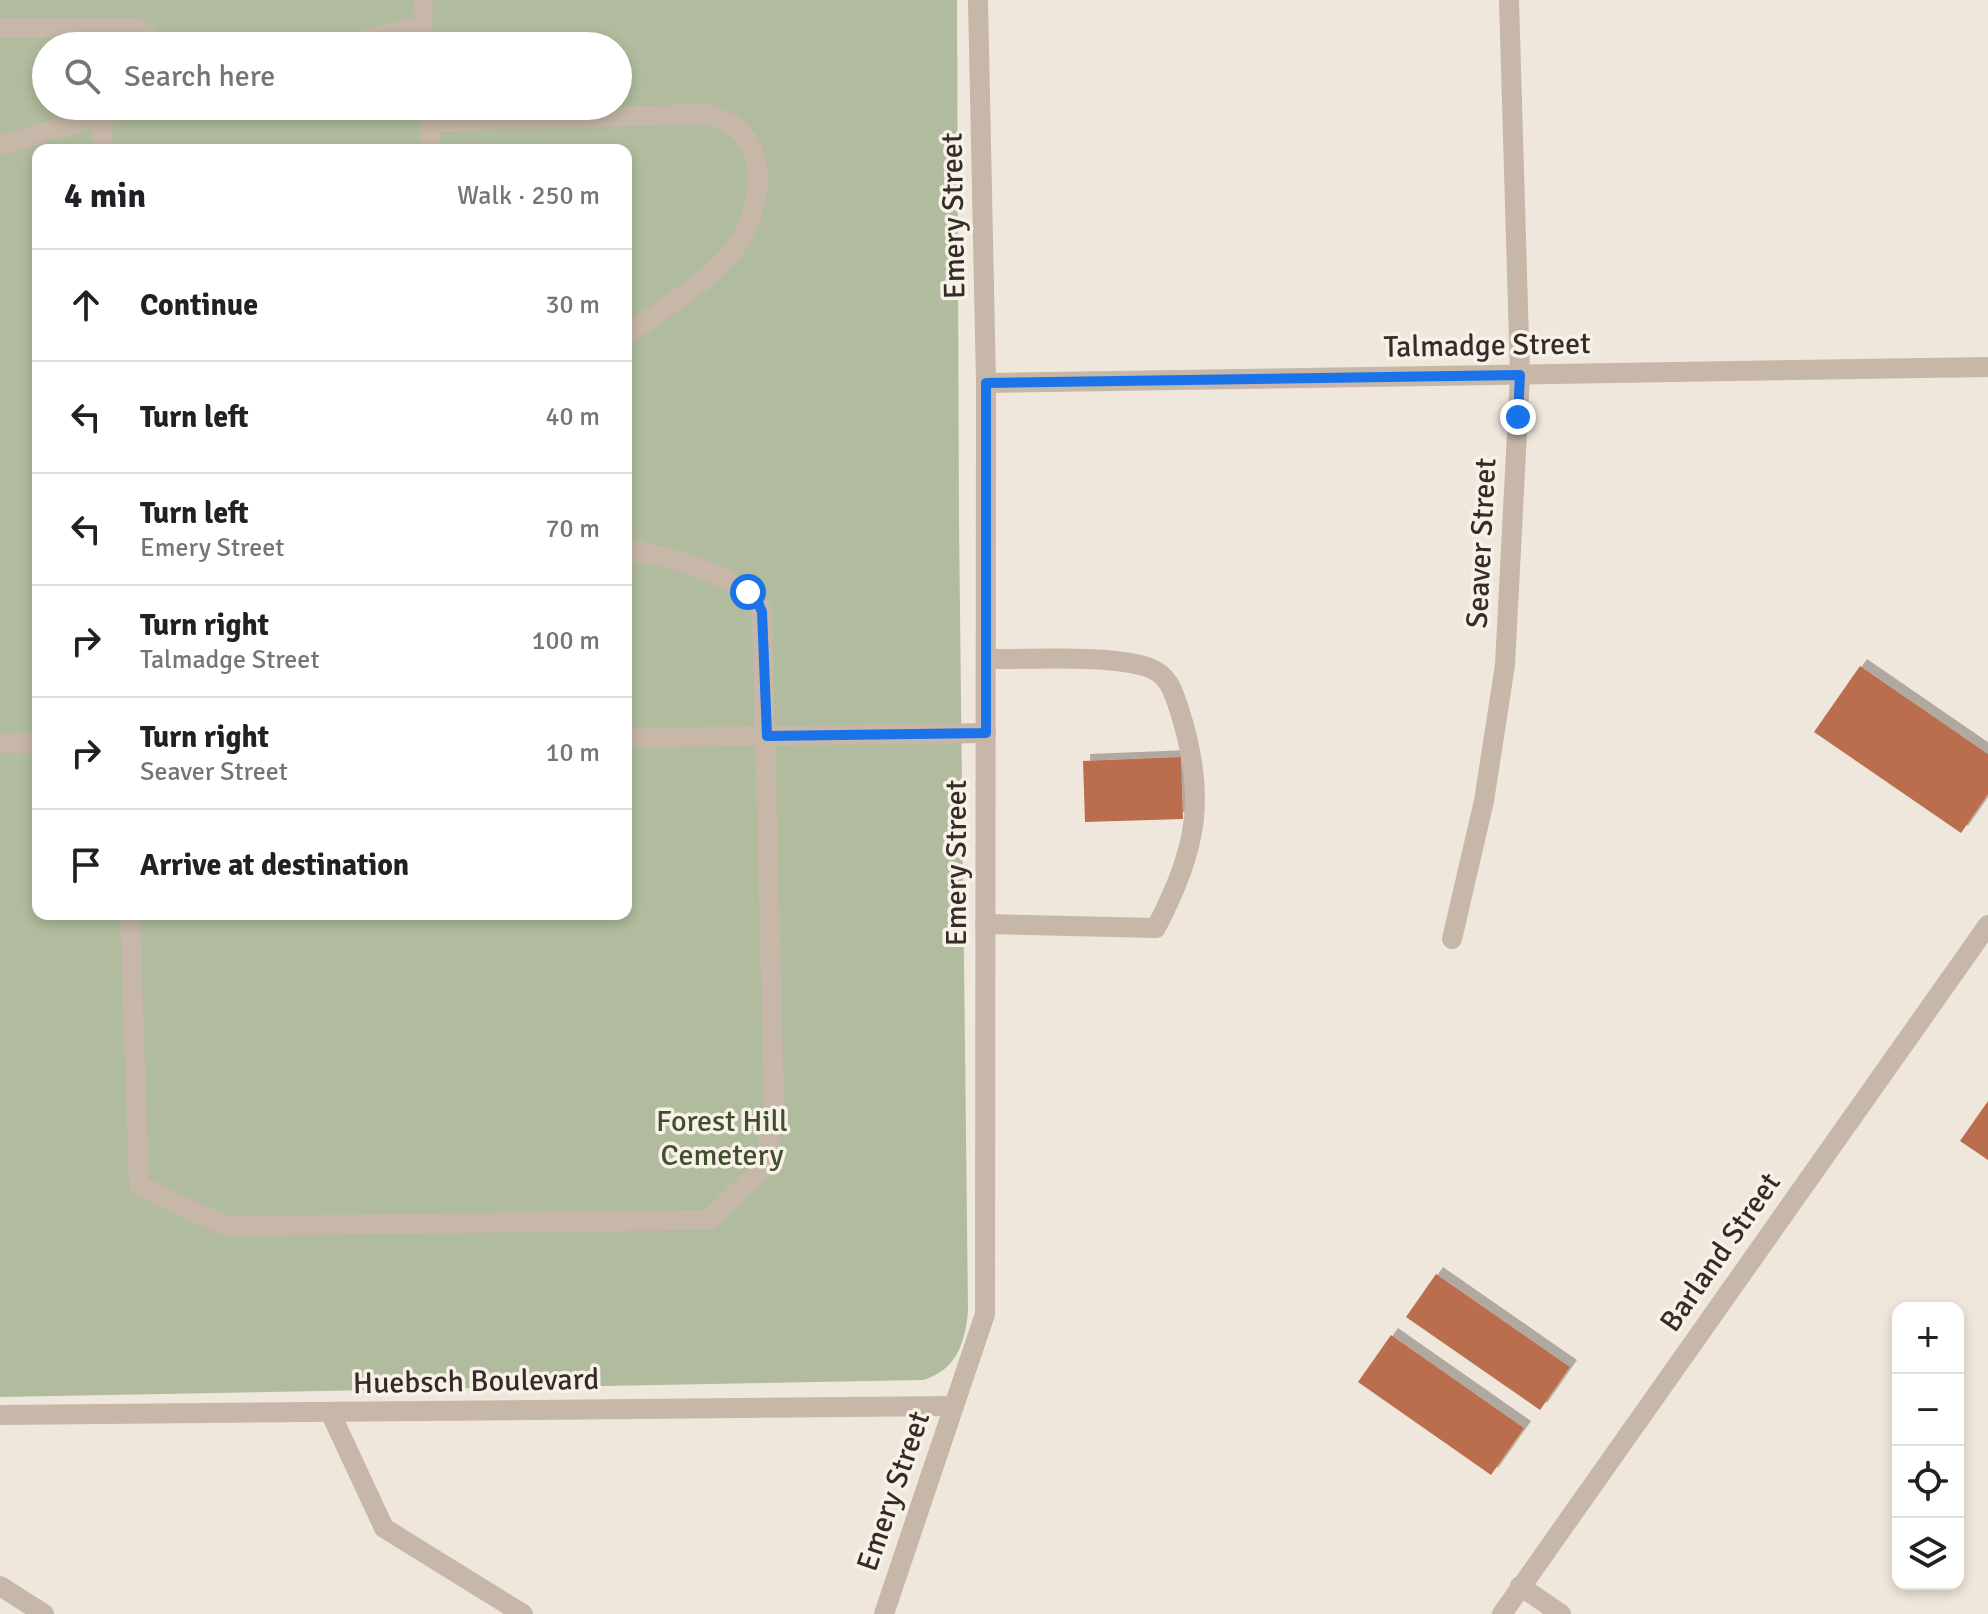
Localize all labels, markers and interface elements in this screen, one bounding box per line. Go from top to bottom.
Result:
search box [32,32,632,120]
icon: search [60,54,104,98]
text: Search here [124,58,275,95]
street label: Emery Street [934,132,973,300]
text: 4 min [64,175,146,217]
text: Walk · 250 m [457,180,600,212]
icon: ahead [64,283,108,327]
text: Continue [140,287,258,324]
text: 30 m [545,289,600,321]
street label: Talmadge Street [1383,325,1591,366]
icon: left [64,395,108,439]
text: Turn left [140,399,249,436]
route end [1500,399,1536,435]
text: 40 m [545,401,600,433]
street label: Seaver Street [1459,457,1504,629]
text: Turn left [140,495,249,532]
icon: left [64,507,108,551]
text: 70 m [545,513,600,545]
text: Emery Street [140,532,284,564]
route start [730,574,766,610]
text: Turn right [140,607,269,644]
icon: right [64,619,108,663]
text: 100 m [531,625,600,657]
text: Talmadge Street [140,644,319,676]
text: Turn right [140,719,269,756]
icon: right [64,731,108,775]
text: 10 m [545,737,600,769]
text: Seaver Street [140,756,288,788]
street label: Emery Street [938,780,975,946]
icon: arrive [64,843,108,887]
text: Arrive at destination [140,847,409,884]
park label: Forest Hill Cemetery [656,1103,788,1174]
street label: Barland Street [1652,1166,1789,1339]
map controls [1892,1302,1964,1590]
button: + [1892,1302,1964,1374]
street label: Huebsch Boulevard [352,1361,600,1402]
button: − [1892,1374,1964,1446]
street label: Emery Street [849,1406,938,1576]
button: locate [1892,1446,1964,1518]
button: layers [1892,1518,1964,1590]

